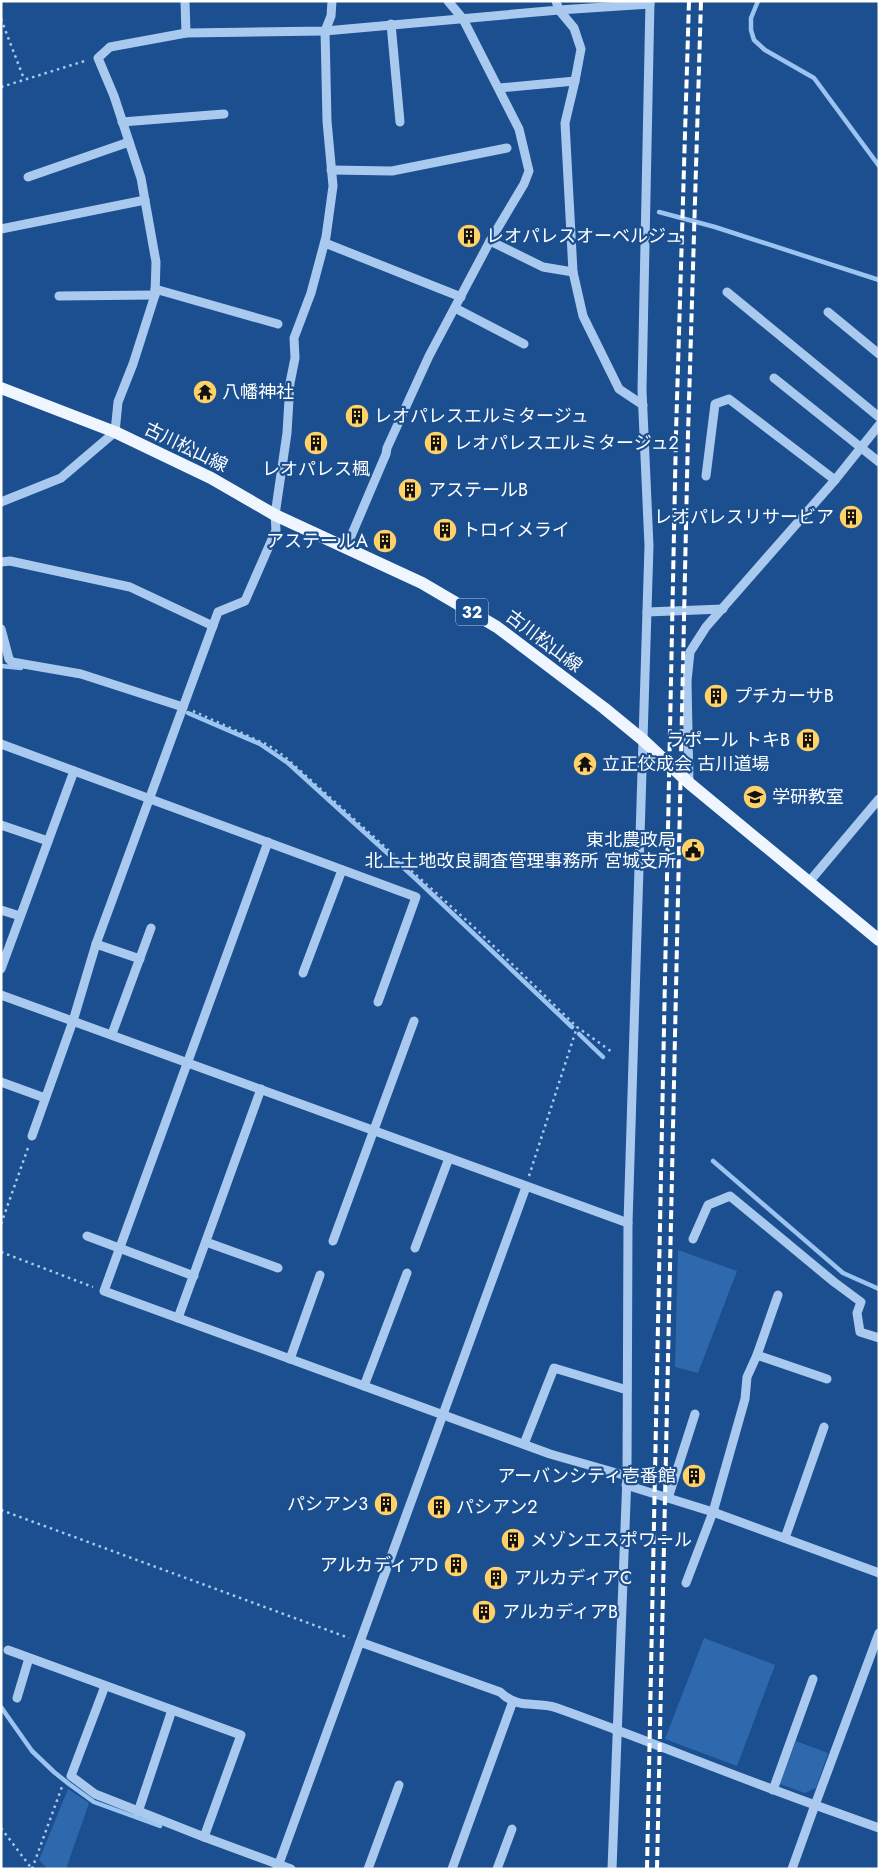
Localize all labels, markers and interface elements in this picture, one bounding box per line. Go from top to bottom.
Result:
building icon: レオパレスオーベルジュ [456,223,482,249]
place label: レオパレスオーベルジュ [486,223,683,249]
temple icon: 八幡神社 [192,379,218,405]
place label: 八幡神社 [222,379,294,405]
building icon: レオパレスエルミタージュ [344,403,370,429]
place label: レオパレスエルミタージュ [374,403,588,429]
street label: 古川松山線 [140,416,232,478]
building icon: レオパレス楓 [303,430,329,456]
building icon: レオパレスエルミタージュ2 [423,430,449,456]
place label: レオパレスエルミタージュ2 [454,430,679,456]
place label: レオパレス楓 [262,456,370,482]
building icon: アステールB [397,477,423,503]
place label: アステールB [428,477,528,503]
place label: レオパレスリサービア [654,504,834,530]
building icon: レオパレスリサービア [838,504,864,530]
building icon: トロイメライ [432,517,458,543]
place label: トロイメライ [462,517,570,543]
place label: アステールA [266,528,368,554]
building icon: アステールA [372,528,398,554]
road number: 32 [456,598,488,626]
street label: 古川松山線 [500,604,588,678]
building icon: プチカーサB [703,683,729,709]
place label: プチカーサB [734,683,834,709]
place label: ラポール トキB [667,727,790,753]
building icon: ラポール トキB [795,727,821,753]
temple icon: 立正佼成会 古川道場 [572,751,598,777]
place label: 立正佼成会 古川道場 [602,751,769,777]
school or university icon: 学研教室 [742,784,768,810]
place label: 学研教室 [772,784,844,810]
place label: 東北農政局 北上土地改良調査管理事務所 宮城支所 [365,827,676,874]
public building icon: 東北農政局 北上土地改良調査管理事務所 宮城支所 [680,837,706,863]
place label: アーバンシティ壱番館 [497,1463,676,1489]
building icon: アーバンシティ壱番館 [681,1463,707,1489]
place label: パシアン3 [287,1491,368,1517]
building icon: パシアン3 [373,1491,399,1517]
building icon: パシアン2 [426,1494,452,1520]
place label: パシアン2 [456,1494,538,1520]
building icon: メゾンエスポワール [500,1527,526,1553]
place label: メゾンエスポワール [530,1527,692,1553]
place label: アルカディアD [320,1552,438,1578]
building icon: アルカディアD [443,1552,469,1578]
building icon: アルカディアC [483,1565,509,1591]
place label: アルカディアC [514,1565,632,1591]
building icon: アルカディアB [471,1599,497,1625]
place label: アルカディアB [502,1599,618,1625]

